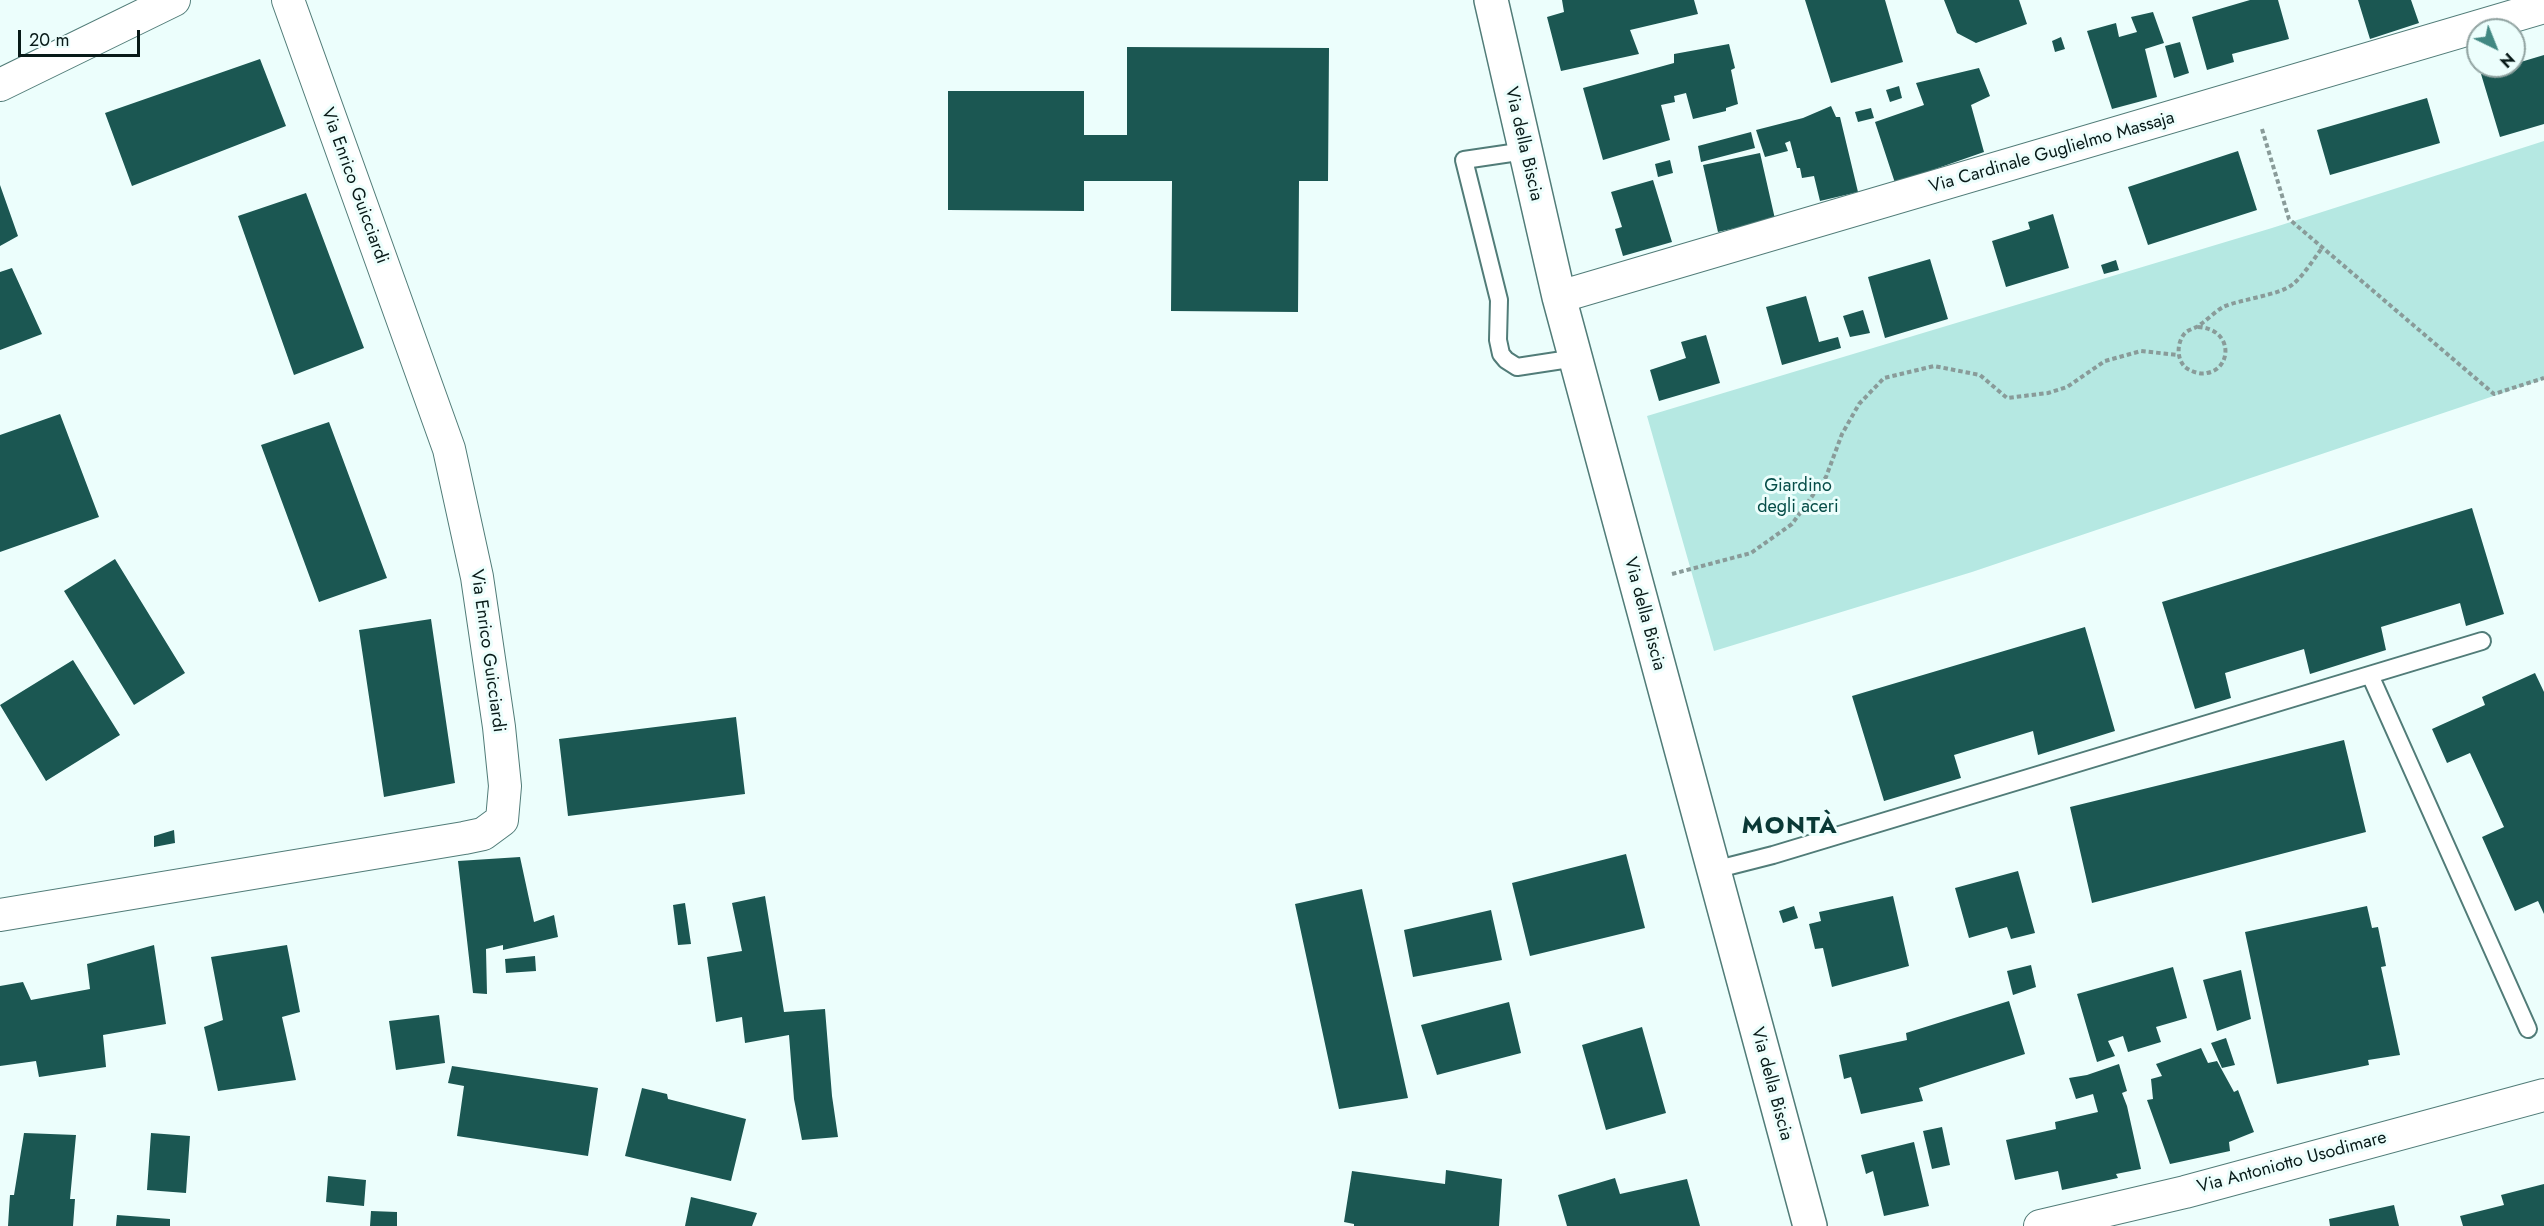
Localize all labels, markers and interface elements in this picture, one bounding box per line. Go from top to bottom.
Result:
scale bar [21,18,142,56]
north arrow [2466,18,2526,78]
text: 20 m [29,27,69,53]
text: N [2495,47,2520,73]
street label: Via della Biscia [1499,85,1547,203]
street label: Via Enrico Guicciardi [316,105,392,267]
street label: Via Cardinale Guglielmo Massaja [1927,108,2177,198]
park label: Giardino degli aceri [1757,476,1839,518]
street label: Via della Biscia [1619,555,1669,673]
street label: Via Enrico Guicciardi [465,568,509,734]
district label: MONTÀ [1742,813,1838,841]
street label: Via della Biscia [1746,1025,1796,1143]
street label: Via Antoniotto Usodimare [2195,1127,2389,1199]

